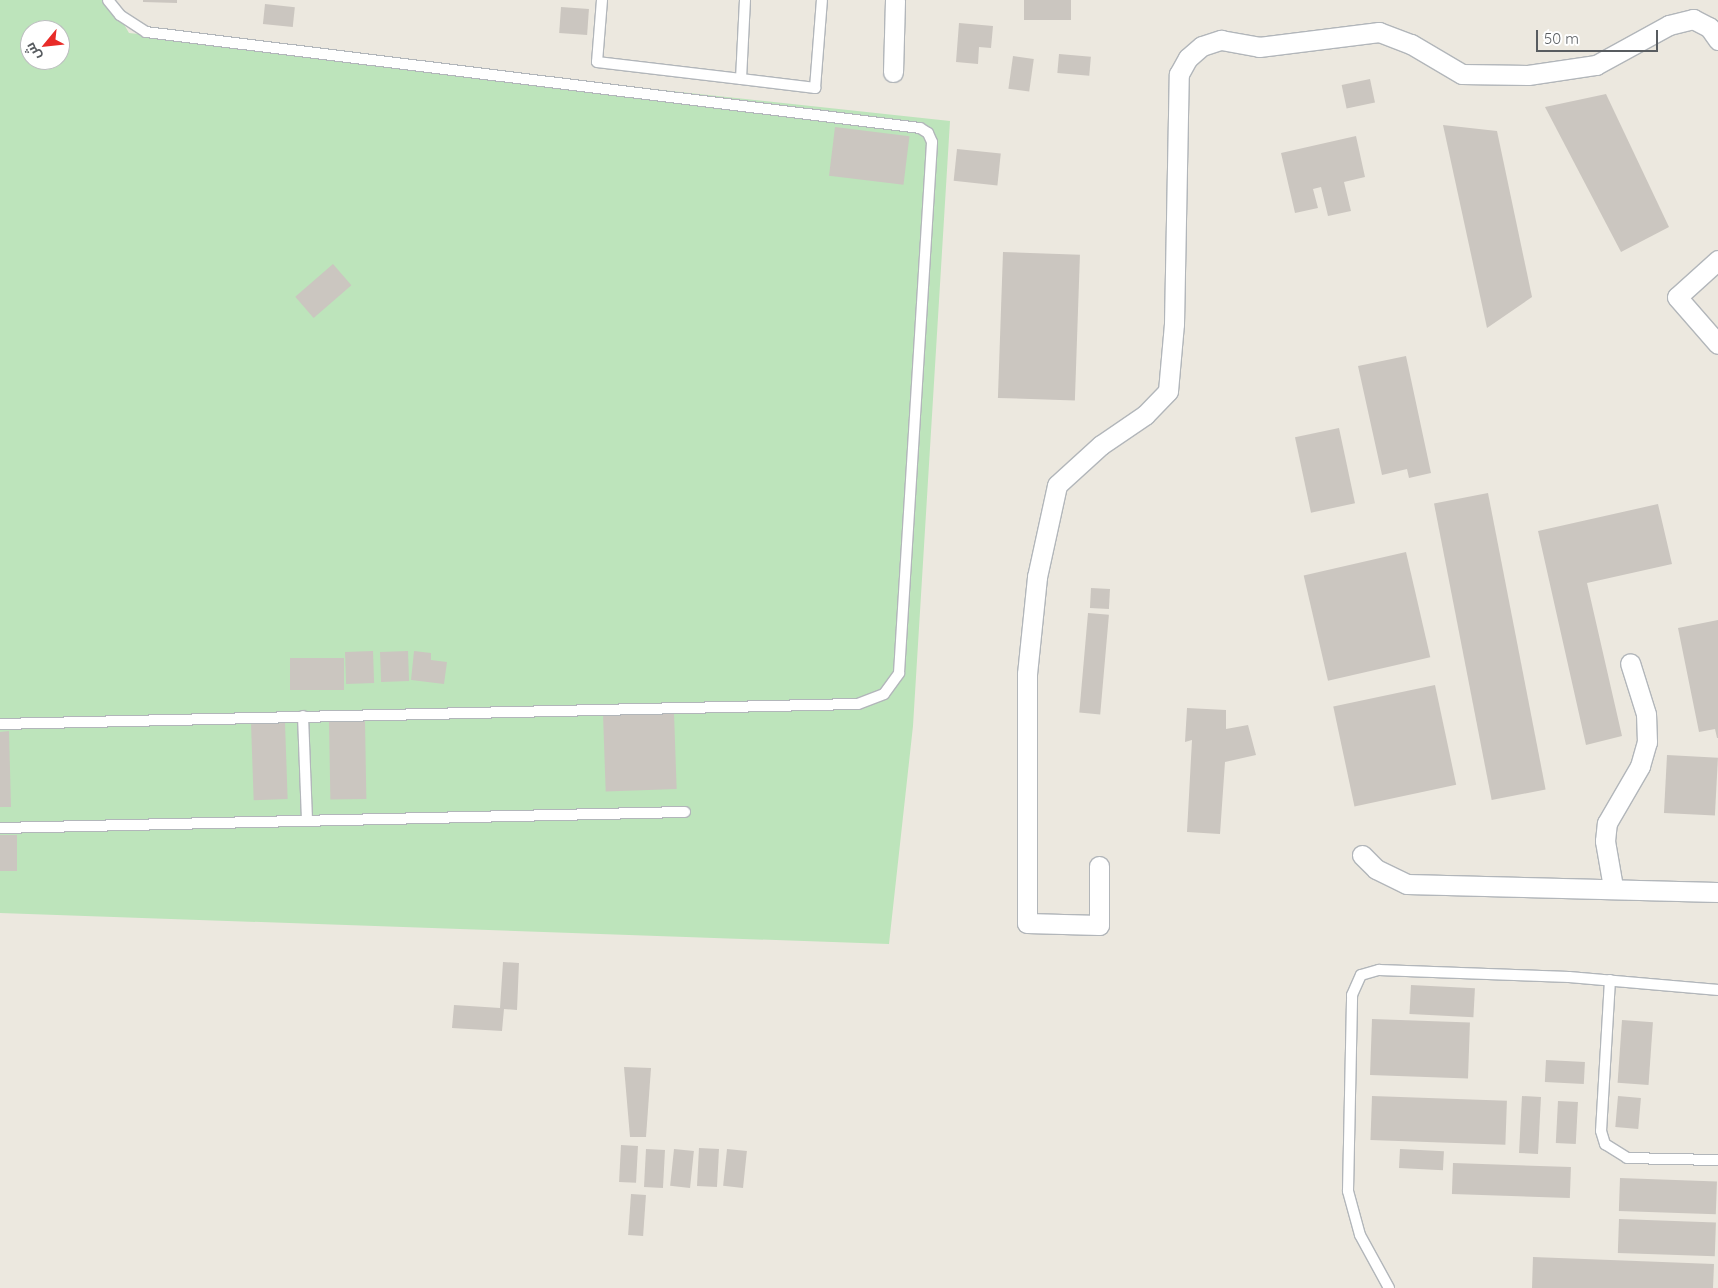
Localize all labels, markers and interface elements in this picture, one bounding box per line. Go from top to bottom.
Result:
north arrow [20,20,70,70]
scale bar [1538,20,1660,52]
text: 50 m [1544,29,1579,48]
text: ش [20,39,45,64]

